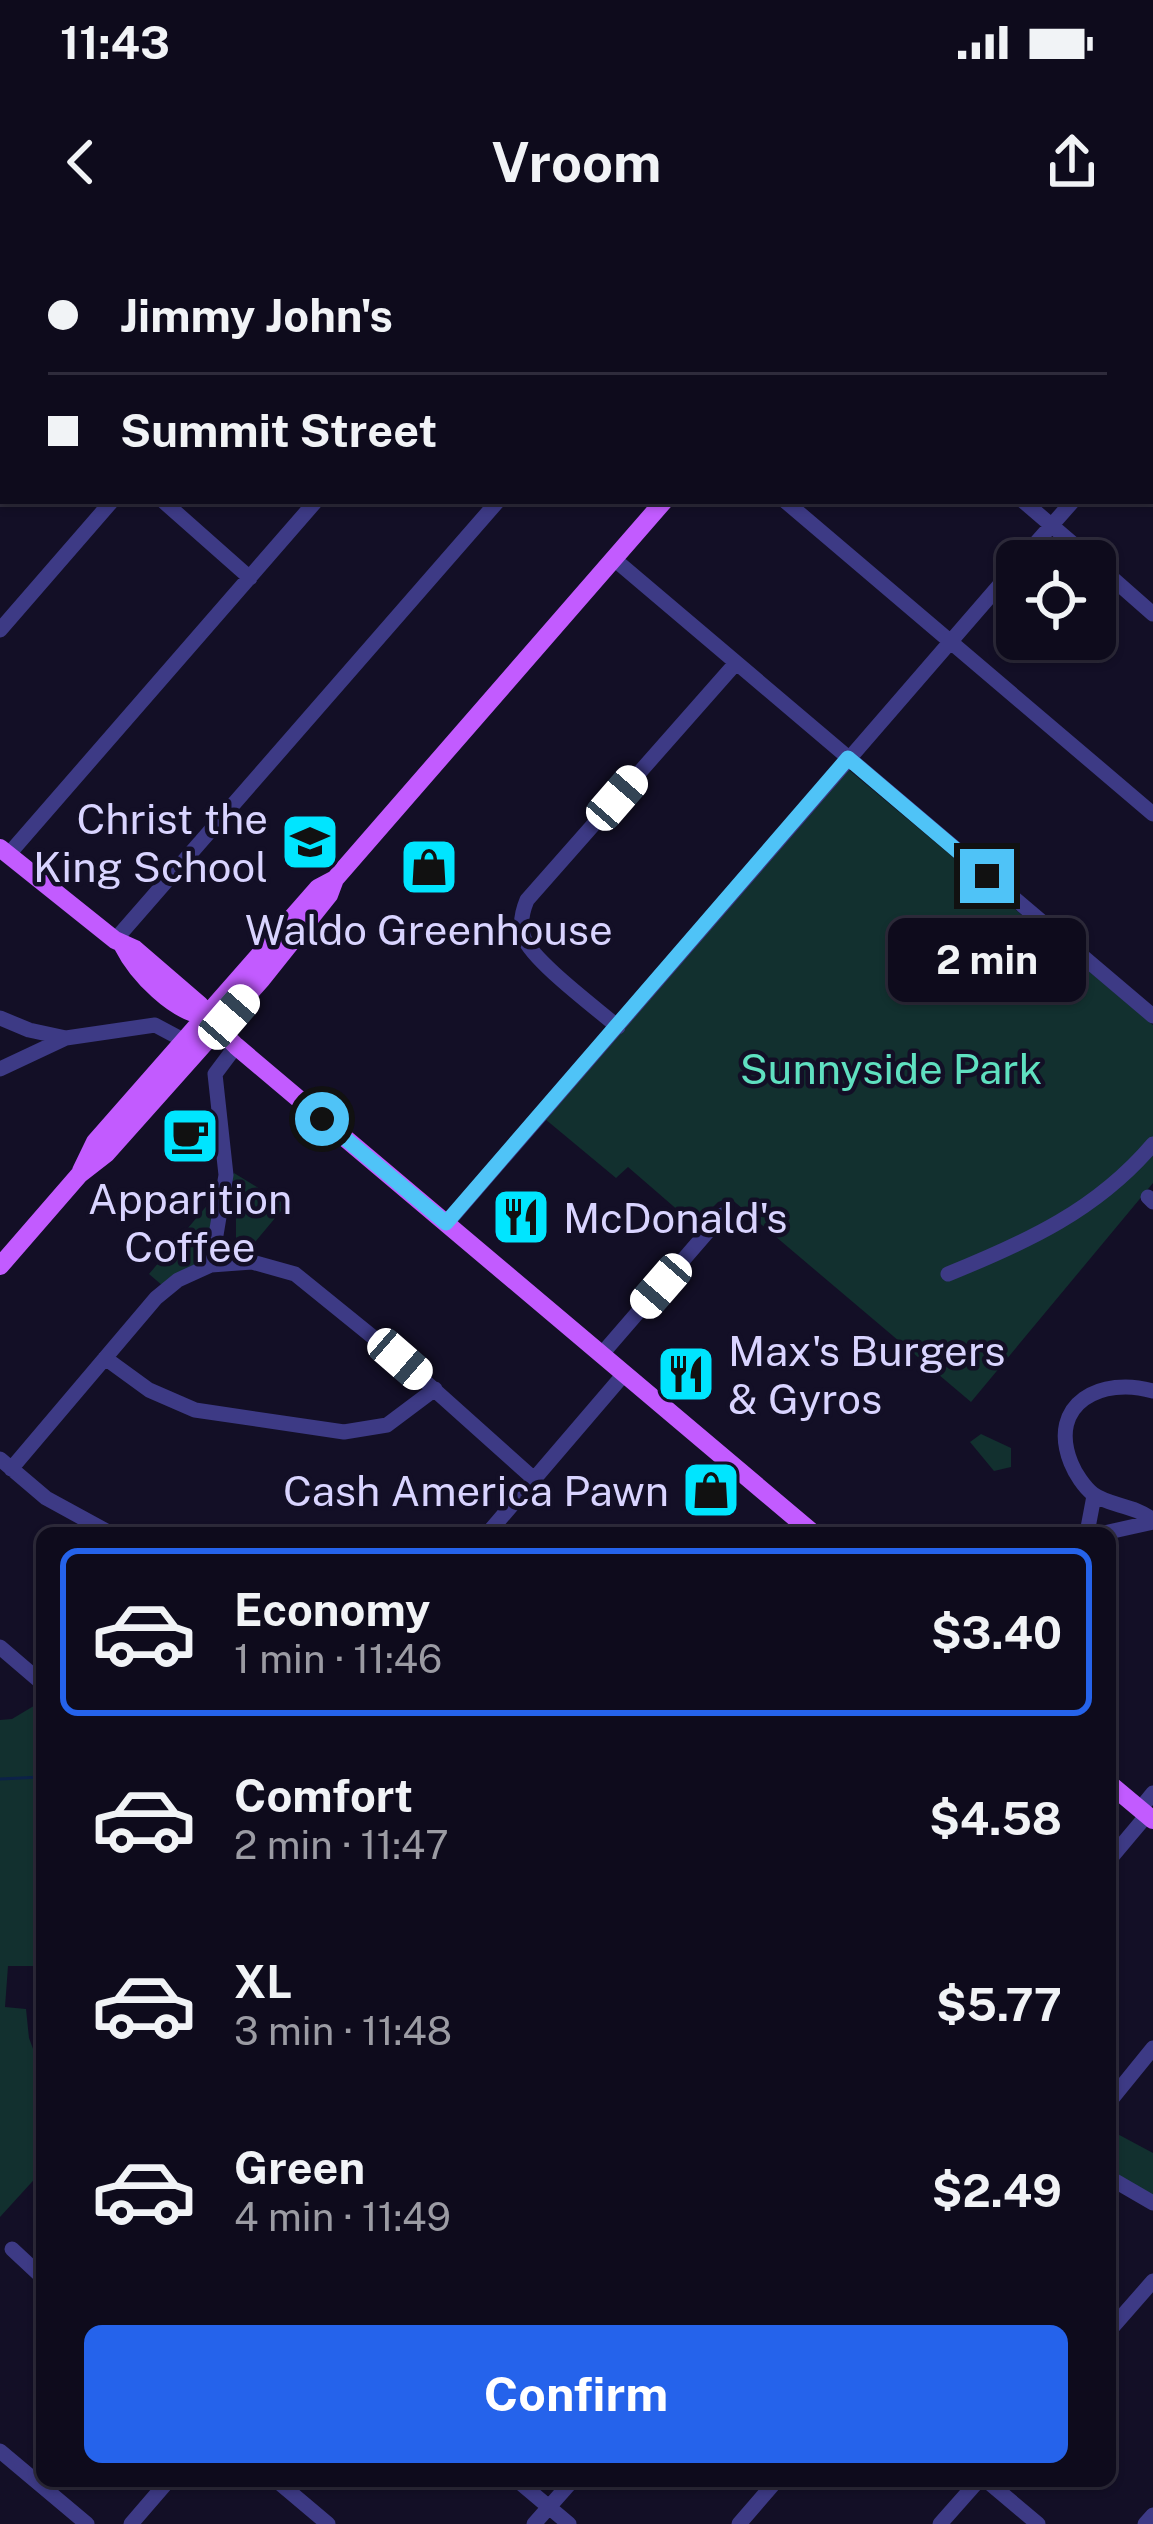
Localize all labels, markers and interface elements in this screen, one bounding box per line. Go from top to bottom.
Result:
text: 11:43 [60,16,170,69]
icon: back [48,129,114,195]
icon: share [1039,129,1105,195]
text: Vroom [492,131,661,194]
text: Jimmy John's [120,289,393,342]
text: Summit Street [120,404,437,457]
map controls [996,540,1116,660]
button: locate [996,540,1116,660]
car [580,759,654,837]
place label: Christ the King School [33,794,268,891]
school or university icon: Christ the King School [279,811,341,873]
shop icon: Waldo Greenhouse [398,836,460,898]
route end [960,849,1014,903]
place label: Waldo Greenhouse [245,905,613,954]
callout: 2 min [888,918,1086,1002]
text: 2 min [936,937,1038,983]
car [192,978,266,1056]
park label: Sunnyside Park [740,1044,1042,1093]
route start [295,1092,349,1146]
cafe icon: Apparition Coffee [159,1105,221,1167]
place label: Apparition Coffee [88,1174,292,1271]
restaurant icon: McDonald's [490,1186,552,1248]
place label: McDonald's [563,1193,788,1242]
car [624,1247,698,1325]
car [361,1322,439,1396]
place label: Max's Burgers & Gyros [728,1326,1005,1423]
restaurant icon: Max's Burgers & Gyros [655,1343,717,1405]
shop icon: Cash America Pawn [680,1459,742,1521]
place label: Cash America Pawn [283,1466,669,1515]
icon: car [90,1578,198,1686]
text: Economy [234,1583,430,1636]
text: $3.40 [931,1606,1062,1659]
text: 1 min · 11:46 [234,1636,442,1682]
icon: car [90,1764,198,1872]
text: Comfort [234,1769,413,1822]
text: $4.58 [929,1792,1062,1845]
text: 2 min · 11:47 [234,1822,449,1868]
icon: car [90,1950,198,2058]
text: XL [234,1955,292,2008]
text: $5.77 [936,1978,1062,2031]
text: 3 min · 11:48 [234,2008,452,2054]
icon: car [90,2136,198,2244]
text: Green [234,2141,365,2194]
text: $2.49 [932,2164,1062,2217]
text: 4 min · 11:49 [234,2194,451,2240]
button: Confirm [84,2325,1068,2463]

